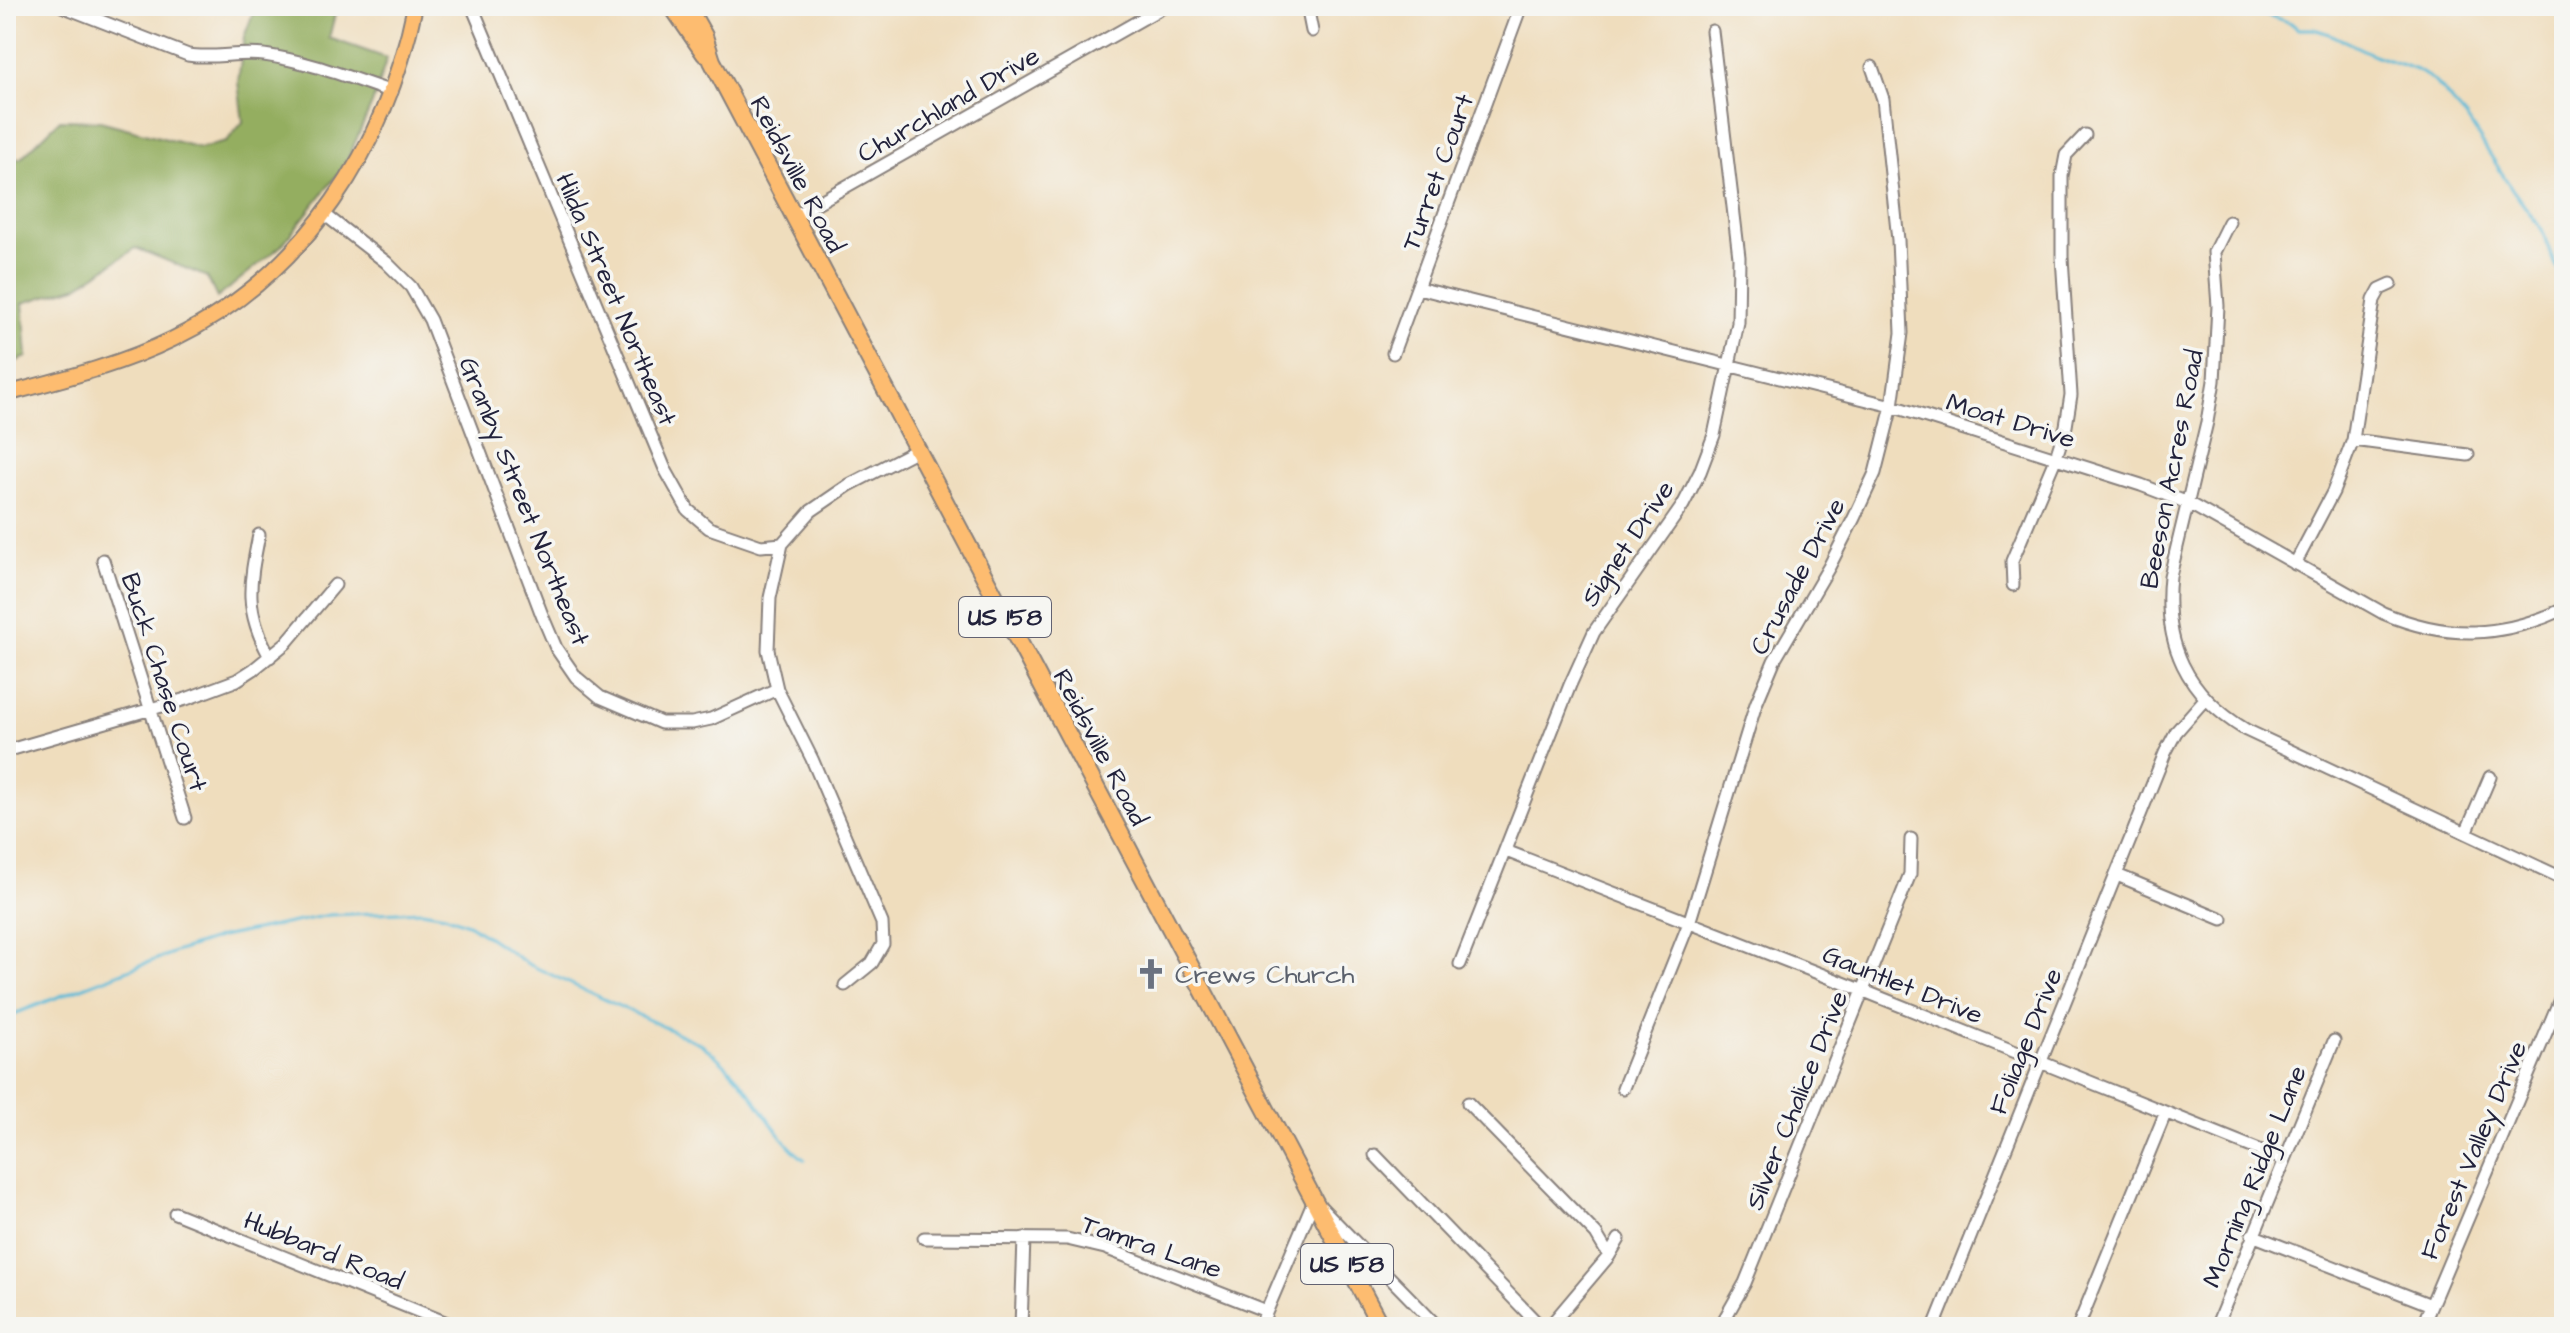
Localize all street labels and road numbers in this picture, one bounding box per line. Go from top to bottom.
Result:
street label: Churchland Drive [851,38,1046,172]
street label: Turret Court [1393,89,1483,256]
street label: Reidsville Road [741,90,854,259]
street label: Hilda Street Northeast [547,168,686,432]
street label: Beeson Acres Road [2131,347,2213,592]
street label: Granby Street Northeast [448,352,599,652]
street label: Moat Drive [1942,384,2080,458]
street label: Signet Drive [1572,473,1685,615]
street label: Crusade Drive [1741,492,1854,661]
street label: Buck Chase Court [112,568,216,797]
road number: US 158 [959,597,1051,637]
street label: Reidsville Road [1044,663,1157,832]
street label: Gauntlet Drive [1817,936,1988,1033]
street label: Foliage Drive [1980,963,2073,1120]
street label: Silver Chalice Drive [1737,986,1857,1215]
street label: Forest Valley Drive [2412,1036,2538,1266]
street label: Morning Ridge Lane [2194,1060,2318,1293]
street label: Hubbard Road [238,1203,409,1299]
street label: Tamra Lane [1077,1206,1227,1288]
road number: US 158 [1301,1244,1393,1284]

